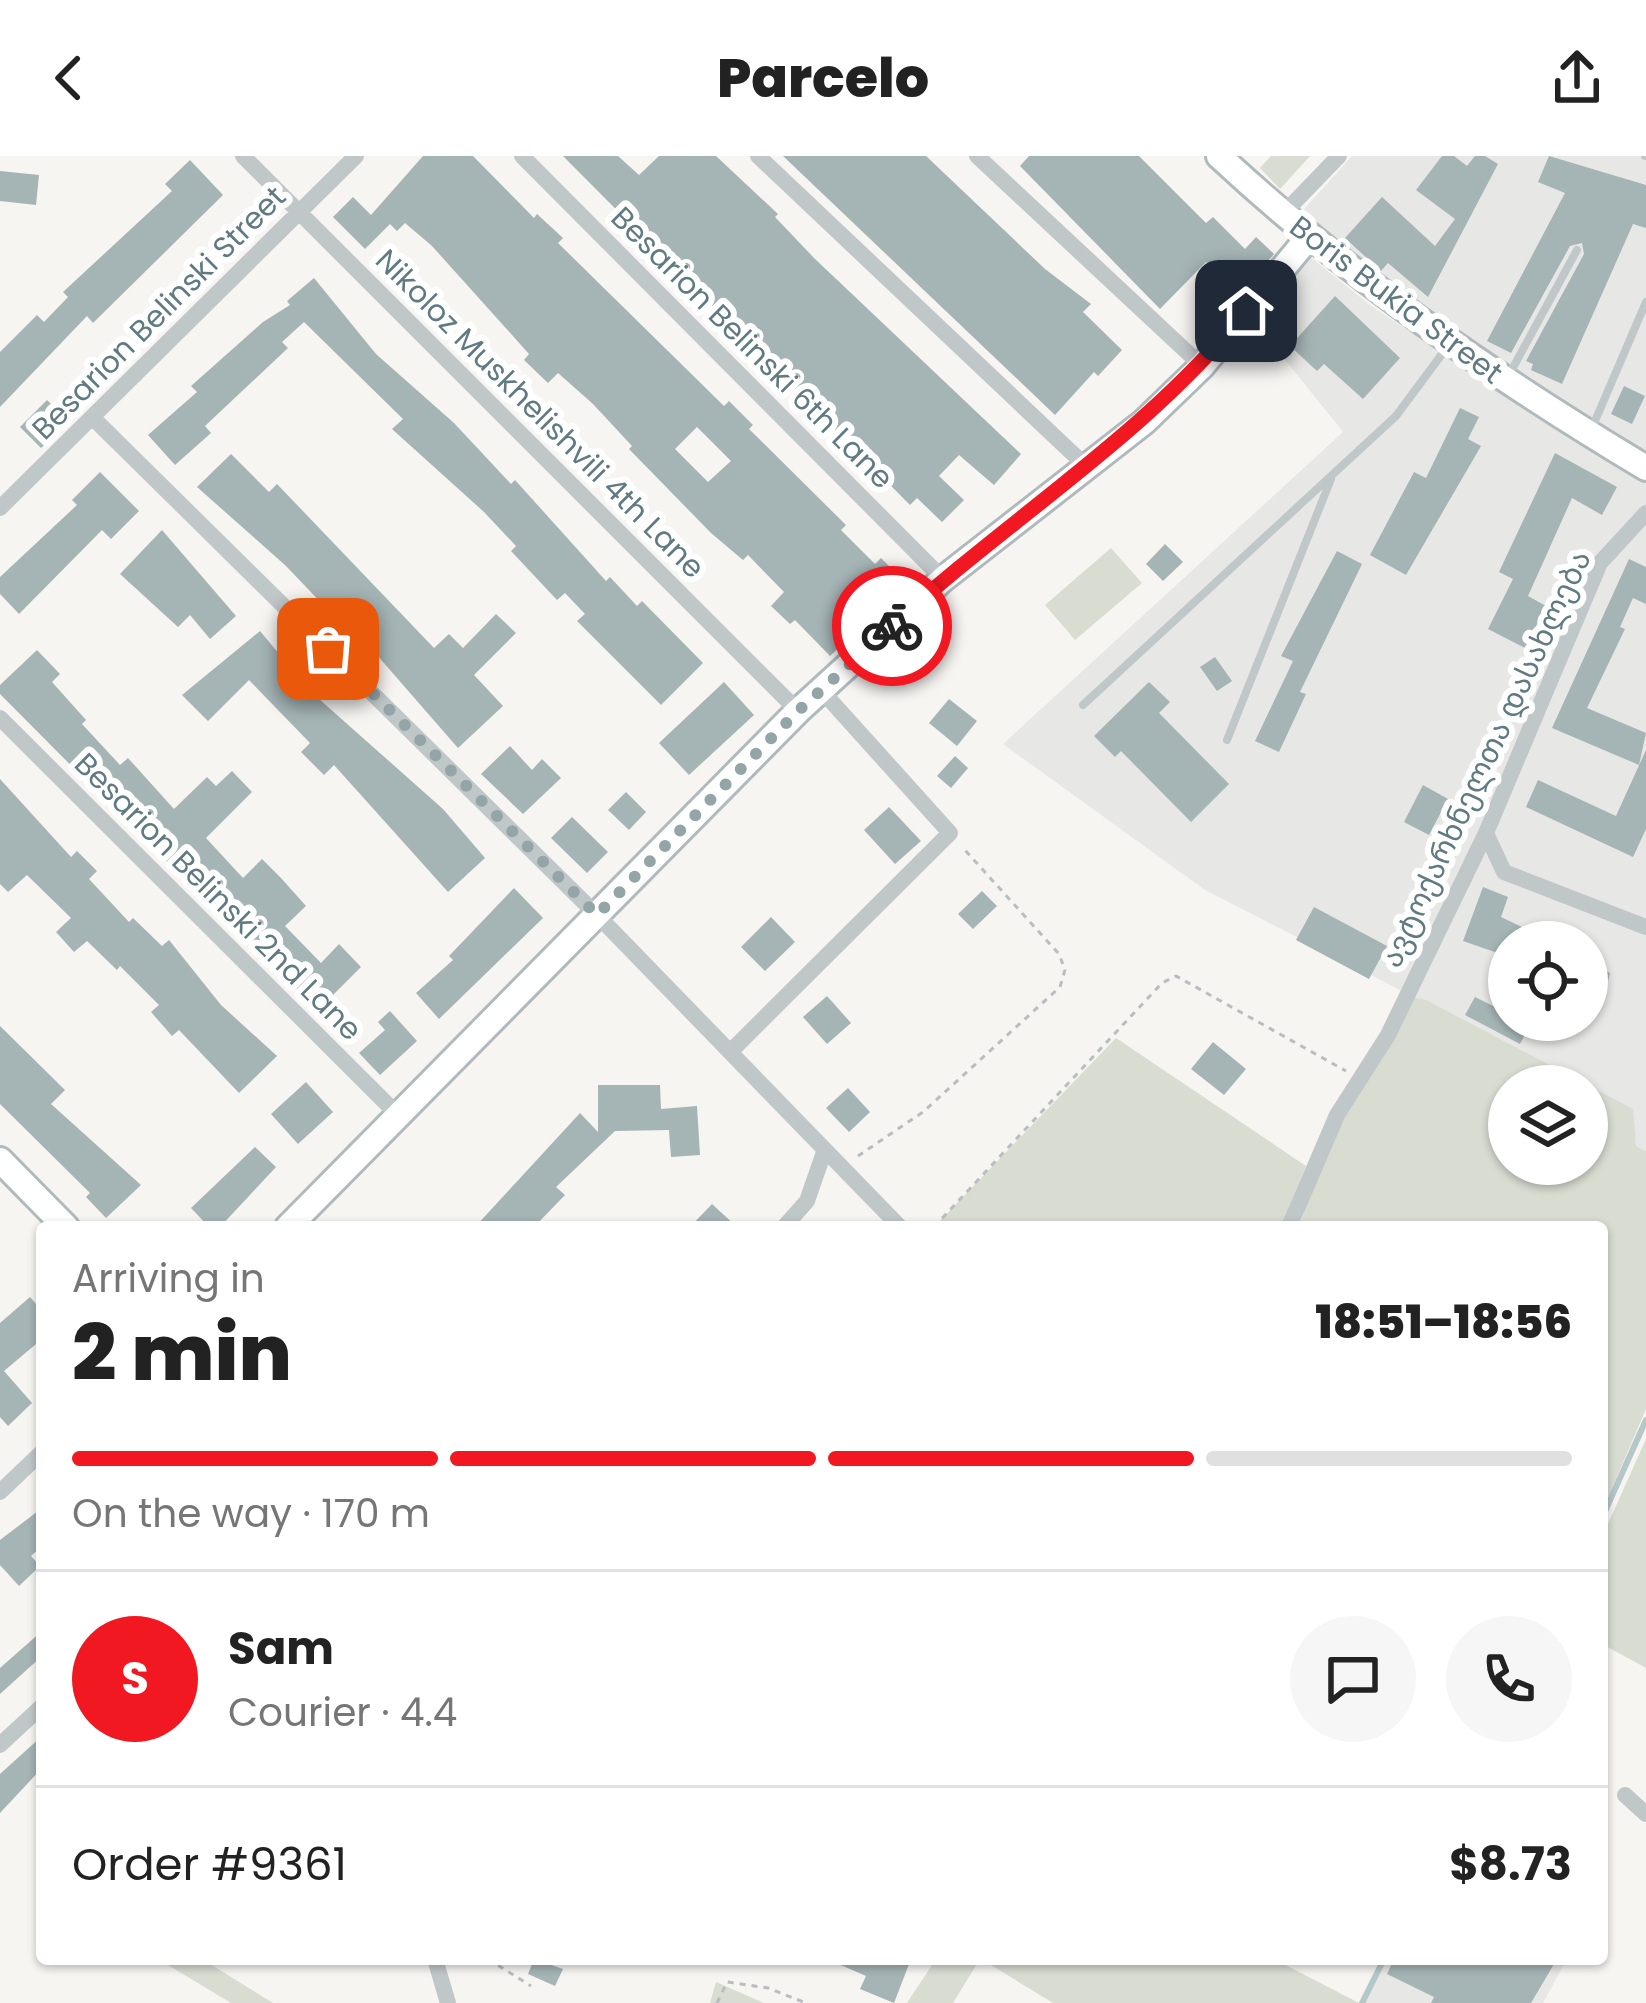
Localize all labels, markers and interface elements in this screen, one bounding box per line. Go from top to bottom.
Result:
text: Parcelo [717,40,929,116]
icon: back [36,45,102,111]
icon: share [1544,45,1610,111]
street label: Besarion Belinski Street [22,176,295,449]
street label: Besarion Belinski 6th Lane [602,197,903,498]
street label: Boris Bukia Street [1281,205,1512,394]
street label: Nikoloz Muskhelishvili 4th Lane [366,239,715,588]
pin [1195,260,1297,362]
icon: home [1213,278,1279,344]
street label: ავტოქარხნელთა დასახლება [1370,543,1601,974]
courier [832,566,952,686]
icon: bike [859,593,925,659]
pin [277,598,379,700]
icon: bag [295,616,361,682]
street label: Besarion Belinski 2nd Lane [65,743,372,1050]
map controls [1488,921,1608,1185]
button: locate [1488,921,1608,1041]
button: layers [1488,1065,1608,1185]
text: Arriving in [72,1251,265,1306]
text: 18:51–18:56 [1315,1291,1572,1354]
text: 2 min [72,1298,292,1407]
text: On the way · 170 m [72,1486,430,1541]
button: chat [1290,1616,1416,1742]
button: phone [1446,1616,1572,1742]
text: Sam [228,1617,334,1680]
text: S [121,1647,149,1710]
text: Courier · 4.4 [228,1685,457,1740]
text: Order #9361 [72,1833,347,1896]
text: $8.73 [1449,1833,1572,1896]

